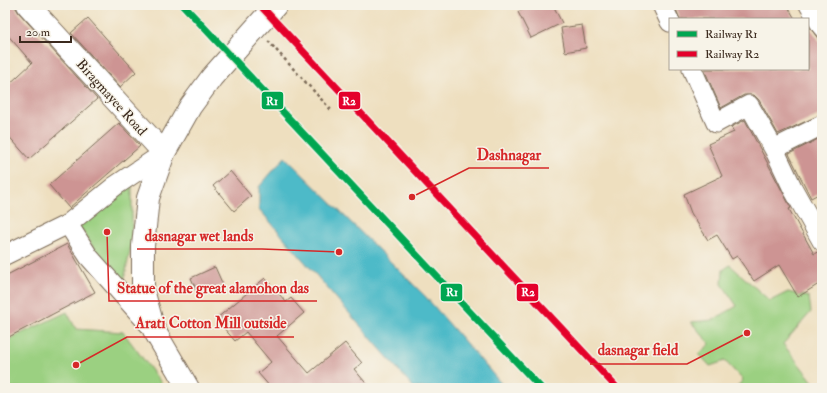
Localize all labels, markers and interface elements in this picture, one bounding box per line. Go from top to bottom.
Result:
scale bar [20,18,71,44]
legend [669,18,809,70]
text: 20 m [26,25,51,40]
text: Railway R1 [705,27,758,42]
text: Railway R2 [705,47,759,62]
street label: Biragmayee Road [72,56,151,140]
line badge: R1 [261,91,284,110]
line badge: R2 [338,91,361,110]
text: R1 [266,95,278,108]
text: R2 [342,95,356,108]
callout: Dashnagar [469,141,549,168]
text: Dashnagar [477,146,542,166]
callout: dasnagar wet lands [137,222,262,249]
text: dasnagar wet lands [145,227,253,247]
callout: Statue of the great alamohon das [109,274,317,301]
text: Statue of the great alamohon das [117,279,309,299]
line badge: R1 [440,283,463,302]
line badge: R2 [516,283,539,302]
text: R1 [446,286,458,299]
text: R2 [521,286,535,299]
callout: Arati Cotton Mill outside [127,310,294,337]
text: Arati Cotton Mill outside [134,314,287,333]
callout: dasnagar field [590,337,687,364]
text: dasnagar field [598,341,679,361]

